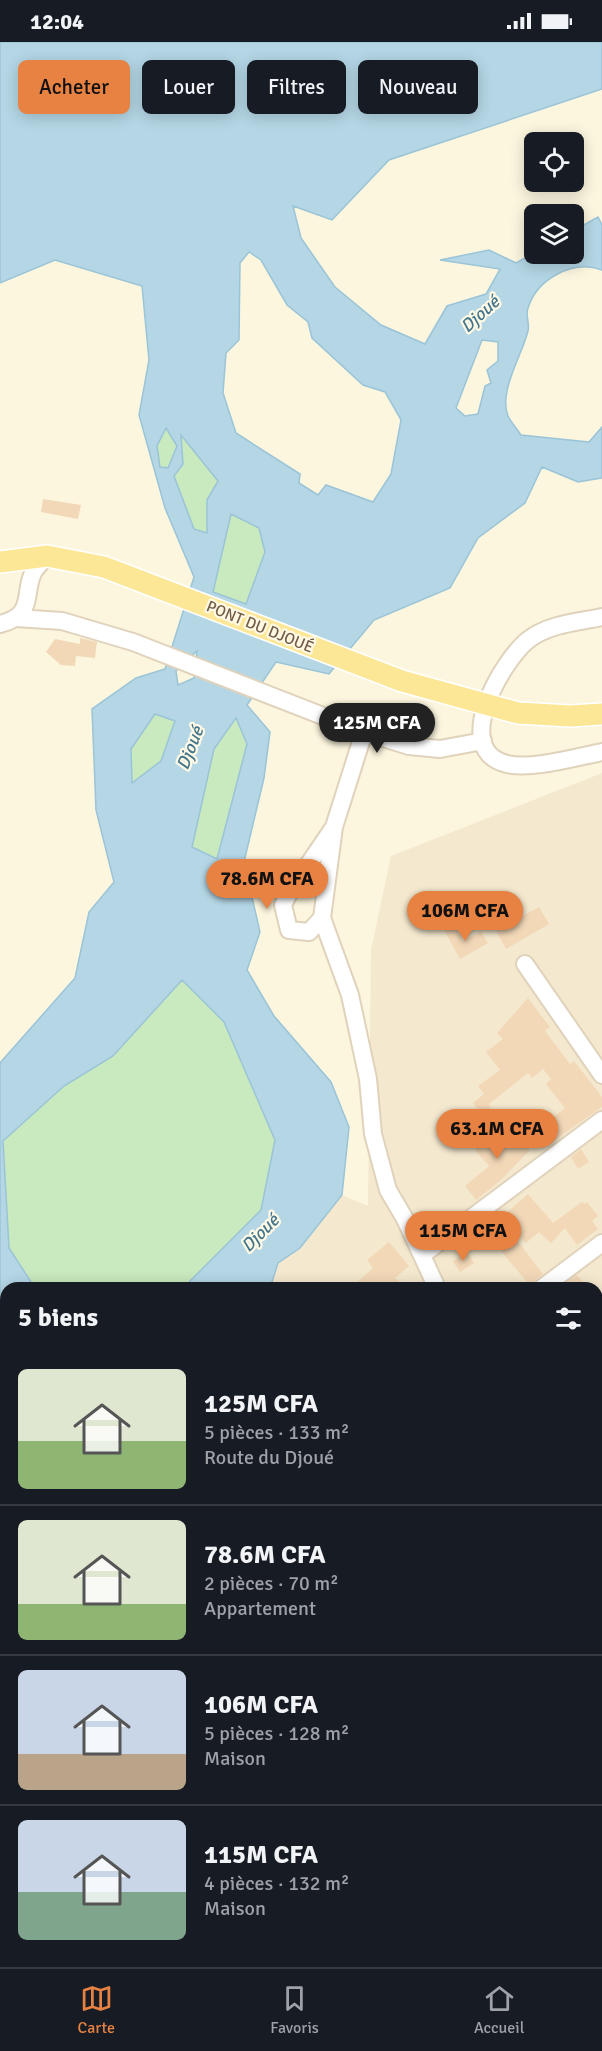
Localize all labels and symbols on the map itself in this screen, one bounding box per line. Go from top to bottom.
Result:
water label: Djoué [456,289,505,337]
street label: PONT DU DJOUÉ [203,596,317,658]
pin: 125M CFA [315,703,439,754]
water label: Djoué [172,721,209,773]
pin: 78.6M CFA [198,859,336,910]
pin: 106M CFA [403,891,527,942]
pin: 63.1M CFA [428,1109,566,1160]
water label: Djoué [236,1208,285,1257]
pin: 115M CFA [401,1211,525,1262]

